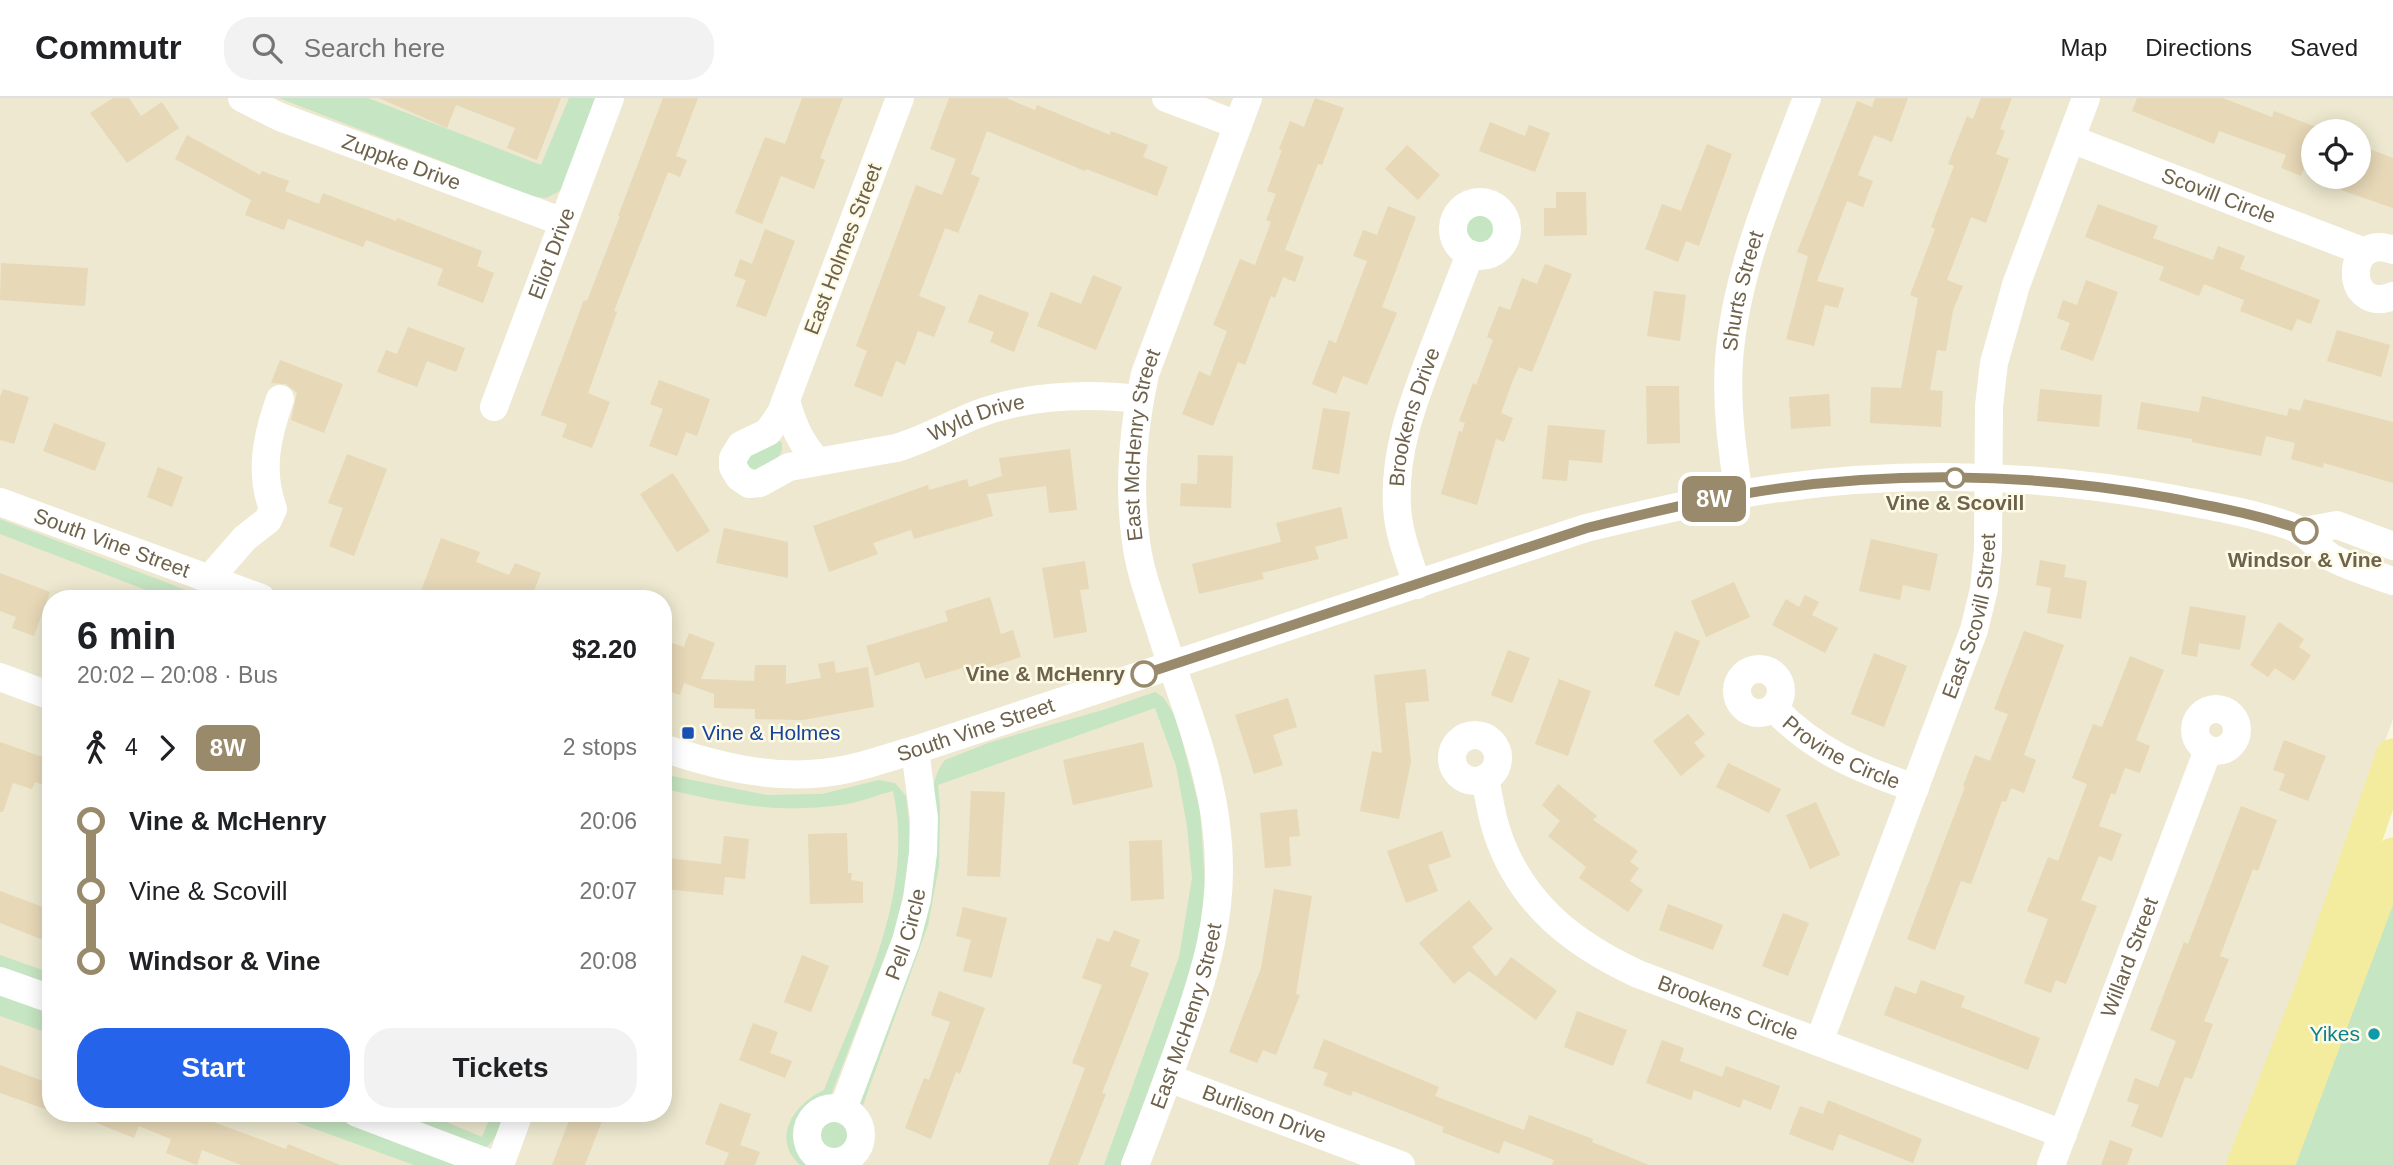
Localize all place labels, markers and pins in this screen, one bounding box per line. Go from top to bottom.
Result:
marker: Vine & Scovill [1945,468,1965,488]
place label: Vine & Scovill [1886,491,2024,514]
marker: Windsor & Vine [2292,518,2318,544]
place label: Windsor & Vine [2228,548,2382,571]
marker: Vine & McHenry [1131,661,1157,687]
place label: Vine & McHenry [966,662,1125,685]
place label: Vine & Holmes [702,721,841,744]
marker: Vine & Holmes [680,725,696,741]
place label: Yikes [2309,1022,2360,1045]
marker: Yikes [2366,1026,2382,1042]

